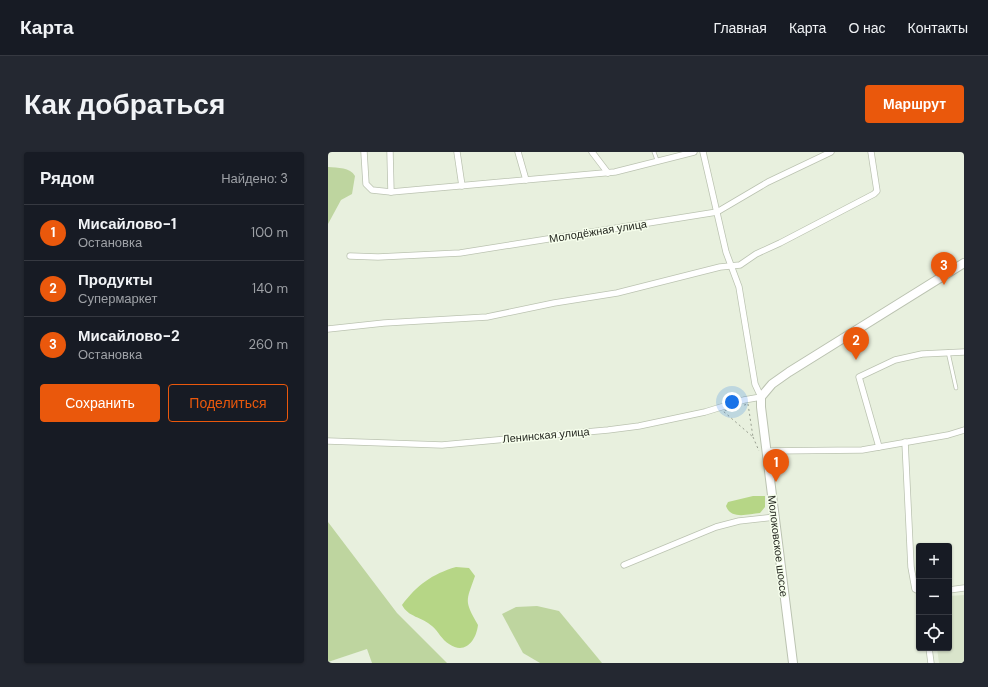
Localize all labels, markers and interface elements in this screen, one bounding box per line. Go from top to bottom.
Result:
text: Карта [20,15,74,40]
text: Главная [714,19,767,37]
text: Карта [789,19,826,37]
text: О нас [848,19,886,37]
text: Контакты [908,19,968,37]
button: Маршрут [865,85,964,123]
text: Как добраться [24,86,225,123]
text: Рядом [40,167,95,189]
text: Найдено: 3 [221,170,288,187]
text: Мисайлово-1 [78,214,177,234]
street label: Молодёжная улица [548,216,649,246]
text: 1 [51,224,55,241]
text: 100 m [251,224,288,241]
text: Остановка [78,234,142,251]
pin: 3 [931,252,957,285]
text: Продукты [78,270,153,290]
text: 2 [49,280,57,297]
text: 140 m [252,280,288,297]
text: Супермаркет [78,290,157,307]
text: Мисайлово-2 [78,326,180,346]
pin: 2 [843,327,869,360]
text: 3 [49,336,57,353]
text: 260 m [248,336,288,353]
text: Остановка [78,346,142,363]
button: Сохранить [40,384,160,422]
button: Поделиться [168,384,288,422]
your location [722,392,742,412]
street label: Ленинская улица [502,424,591,446]
pin: 1 [763,449,789,482]
street label: Молоковское шоссе [765,494,791,598]
map controls [916,543,952,651]
button: + [916,543,952,579]
button: − [916,579,952,615]
button: locate [916,615,952,651]

